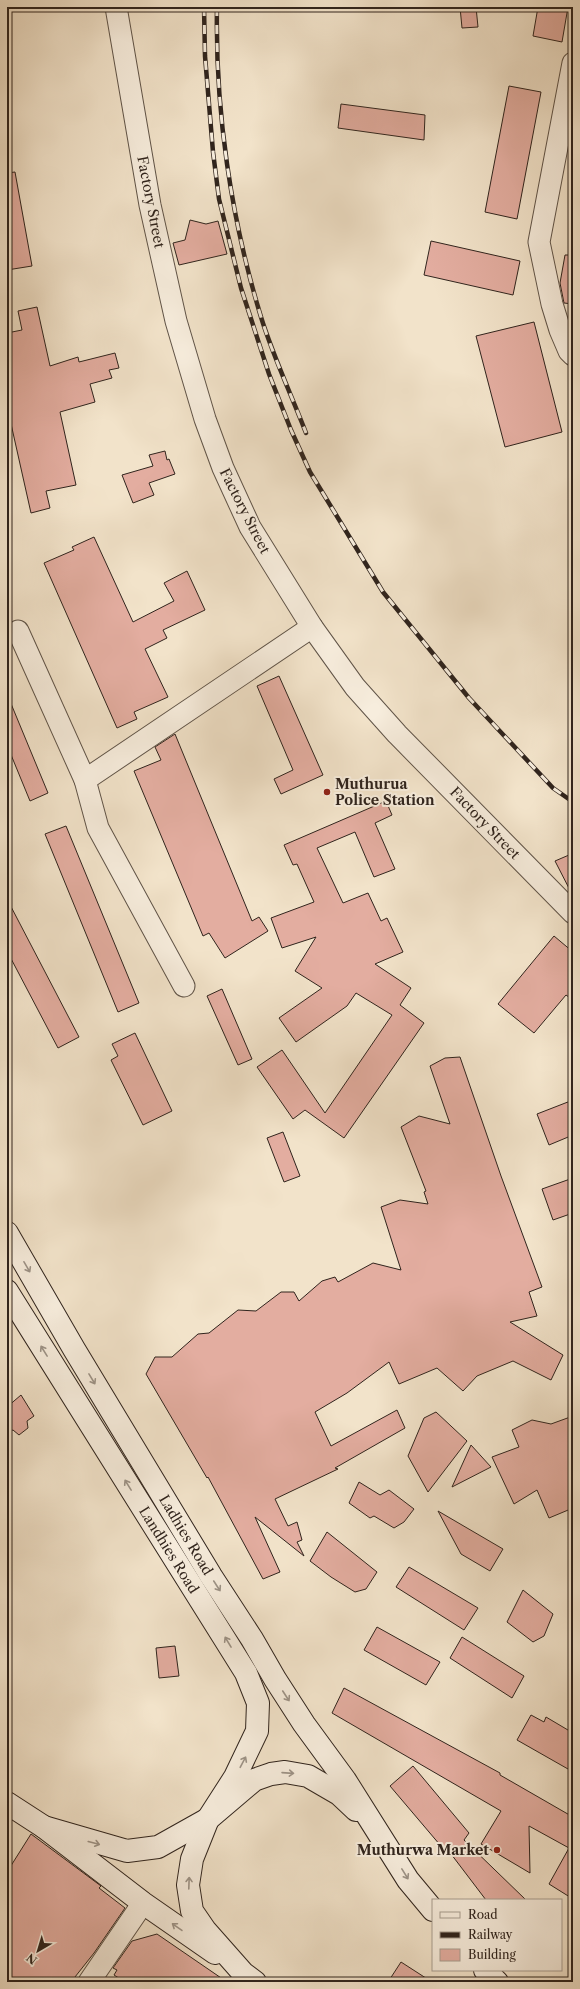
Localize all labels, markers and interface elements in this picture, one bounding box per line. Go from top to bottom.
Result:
street label: Factory Street [133,154,169,250]
street label: Factory Street [216,465,274,557]
place label: Muthurua Police Station [335,775,435,809]
street label: Factory Street [446,783,524,863]
marker: Muthurua Police Station [322,787,332,797]
one-way arrow [23,1261,31,1273]
one-way arrow [40,1346,48,1357]
one-way arrow [89,1373,97,1385]
one-way arrow [124,1479,132,1491]
street label: Ladhies Road [155,1492,217,1579]
street label: Landhies Road [135,1503,203,1597]
one-way arrow [213,1580,221,1591]
one-way arrow [223,1636,231,1648]
one-way arrow [282,1691,290,1702]
one-way arrow [240,1756,248,1768]
one-way arrow [281,1769,294,1776]
one-way arrow [88,1839,101,1847]
place label: Muthurwa Market [357,1841,489,1859]
marker: Muthurwa Market [492,1845,502,1855]
one-way arrow [401,1868,409,1880]
one-way arrow [185,1877,193,1890]
legend [432,1899,562,1971]
text: Road [468,1907,498,1922]
one-way arrow [172,1923,183,1931]
text: Railway [468,1927,513,1942]
north arrow [18,1931,58,1971]
text: Building [468,1947,516,1962]
text: N [23,1950,40,1967]

